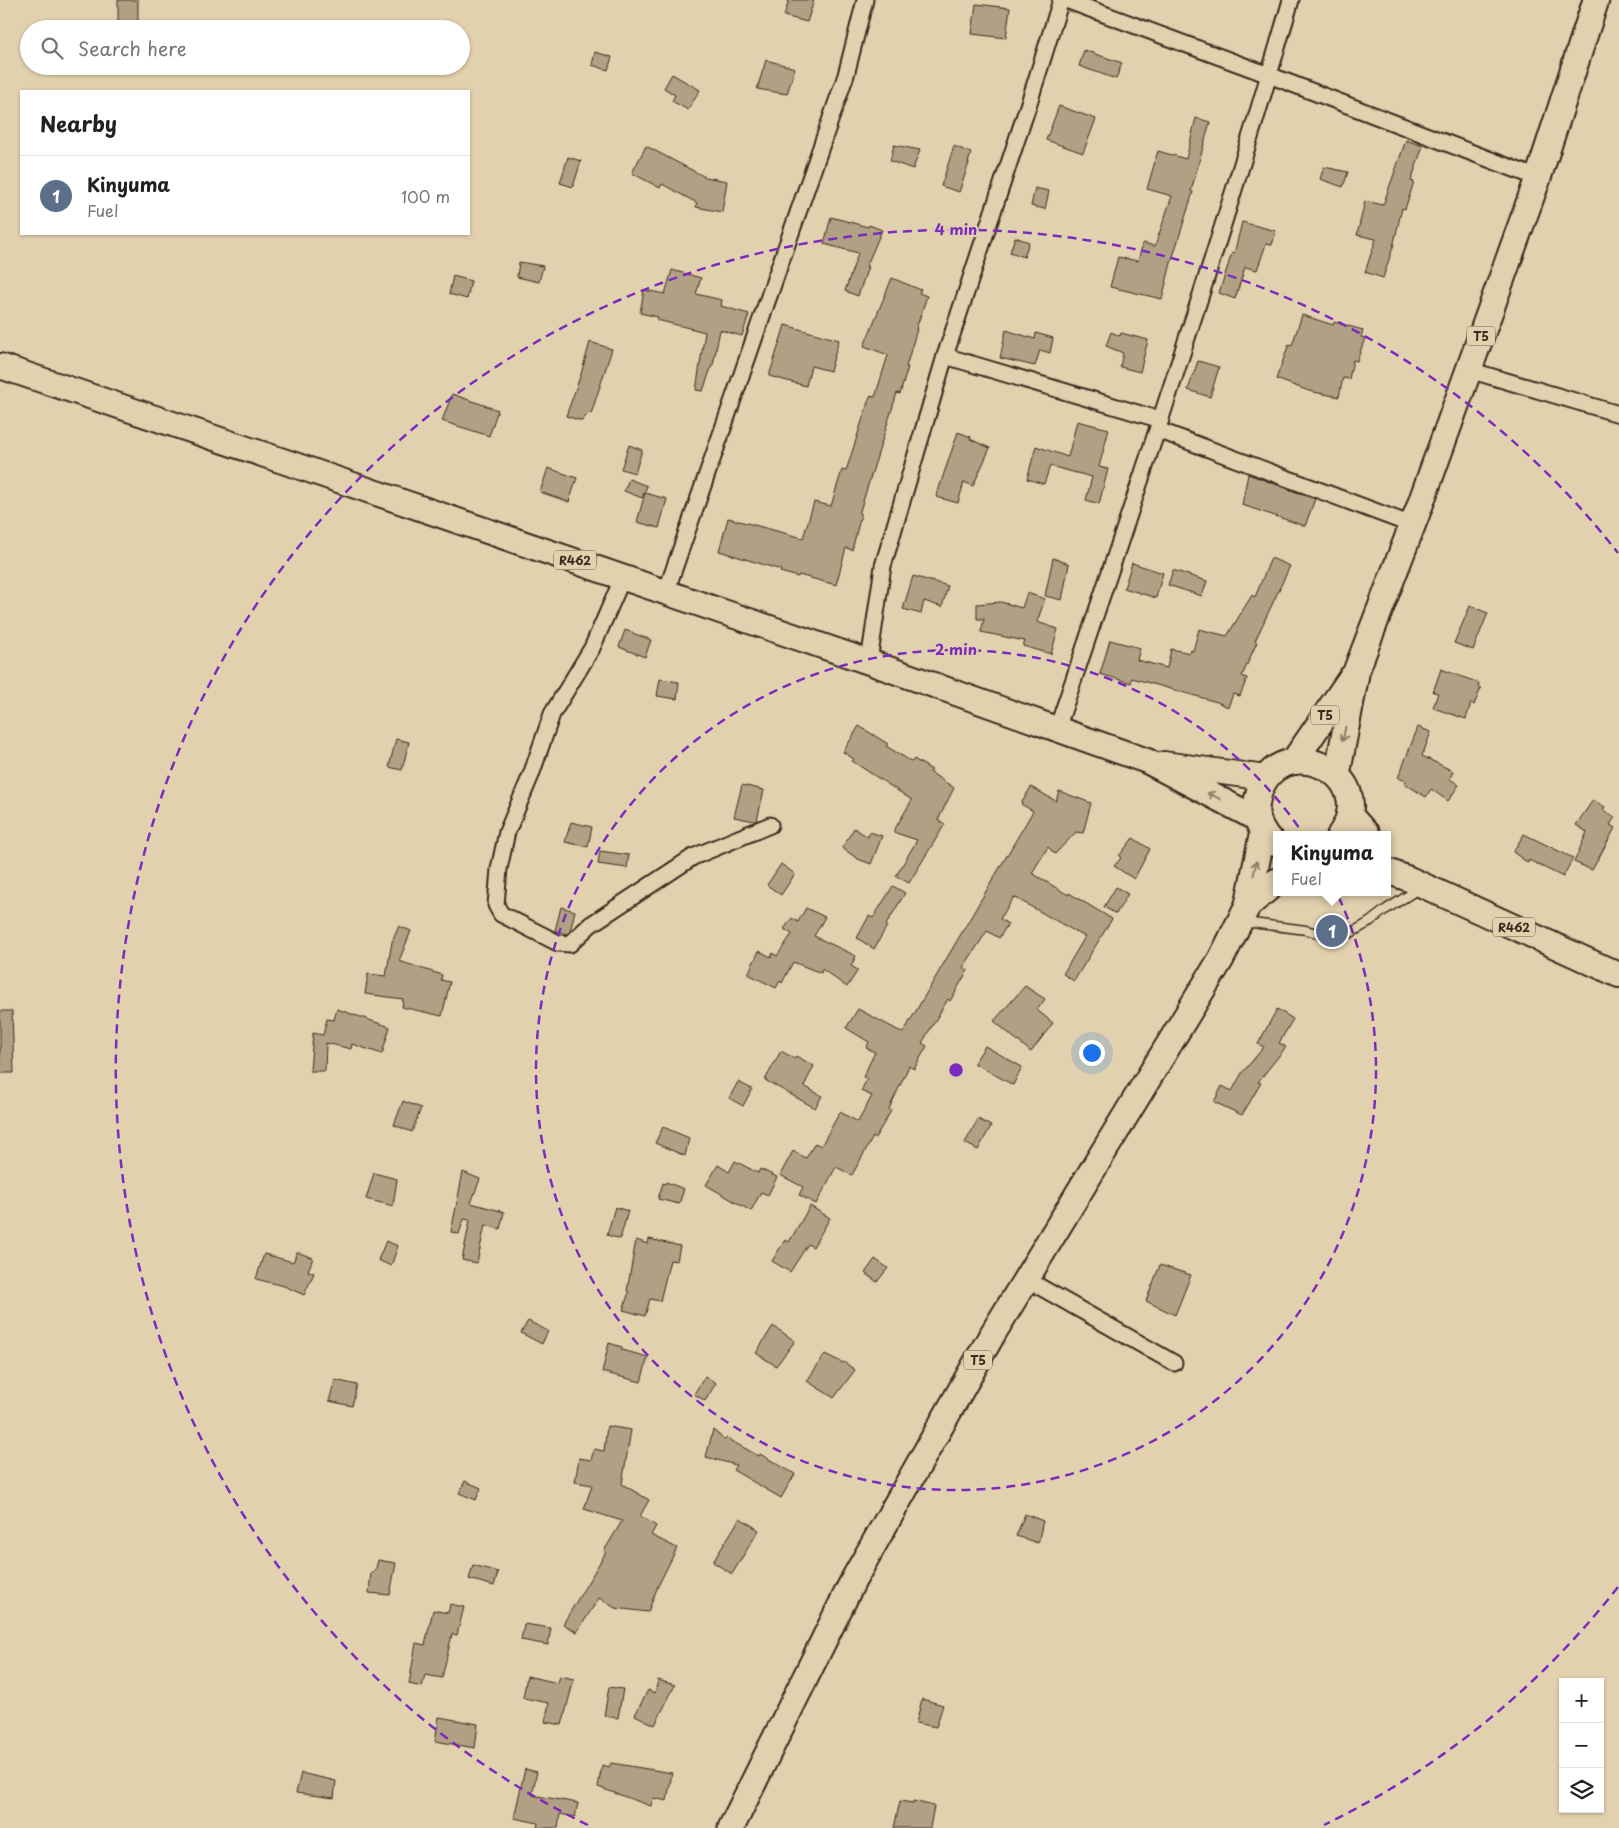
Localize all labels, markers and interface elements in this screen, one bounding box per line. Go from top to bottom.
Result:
search box [20,20,470,75]
icon: search [38,34,66,62]
text: Search here [78,34,187,62]
text: Nearby [40,107,117,139]
text: Kinyuma [87,170,170,198]
text: 1 [52,184,60,208]
text: 100 m [401,184,450,208]
text: Fuel [87,198,118,222]
text: 4 min [935,217,977,240]
road number: T5 [1467,326,1495,346]
road number: R462 [554,550,596,570]
text: 2 min [935,637,977,660]
road number: T5 [1311,706,1339,724]
one-way arrow [1339,726,1349,742]
one-way arrow [1207,791,1222,800]
popup [1273,831,1391,896]
text: Kinyuma [1290,838,1374,866]
one-way arrow [1251,860,1260,876]
text: Fuel [1290,866,1322,890]
pin: 1 [1316,912,1348,950]
road number: R462 [1493,918,1535,936]
your location [1079,1040,1105,1066]
centre of rings [947,1061,965,1079]
road number: T5 [964,1350,992,1370]
map controls [1559,1678,1604,1813]
button: + [1559,1678,1604,1723]
button: − [1559,1723,1604,1768]
button: layers [1559,1768,1604,1813]

